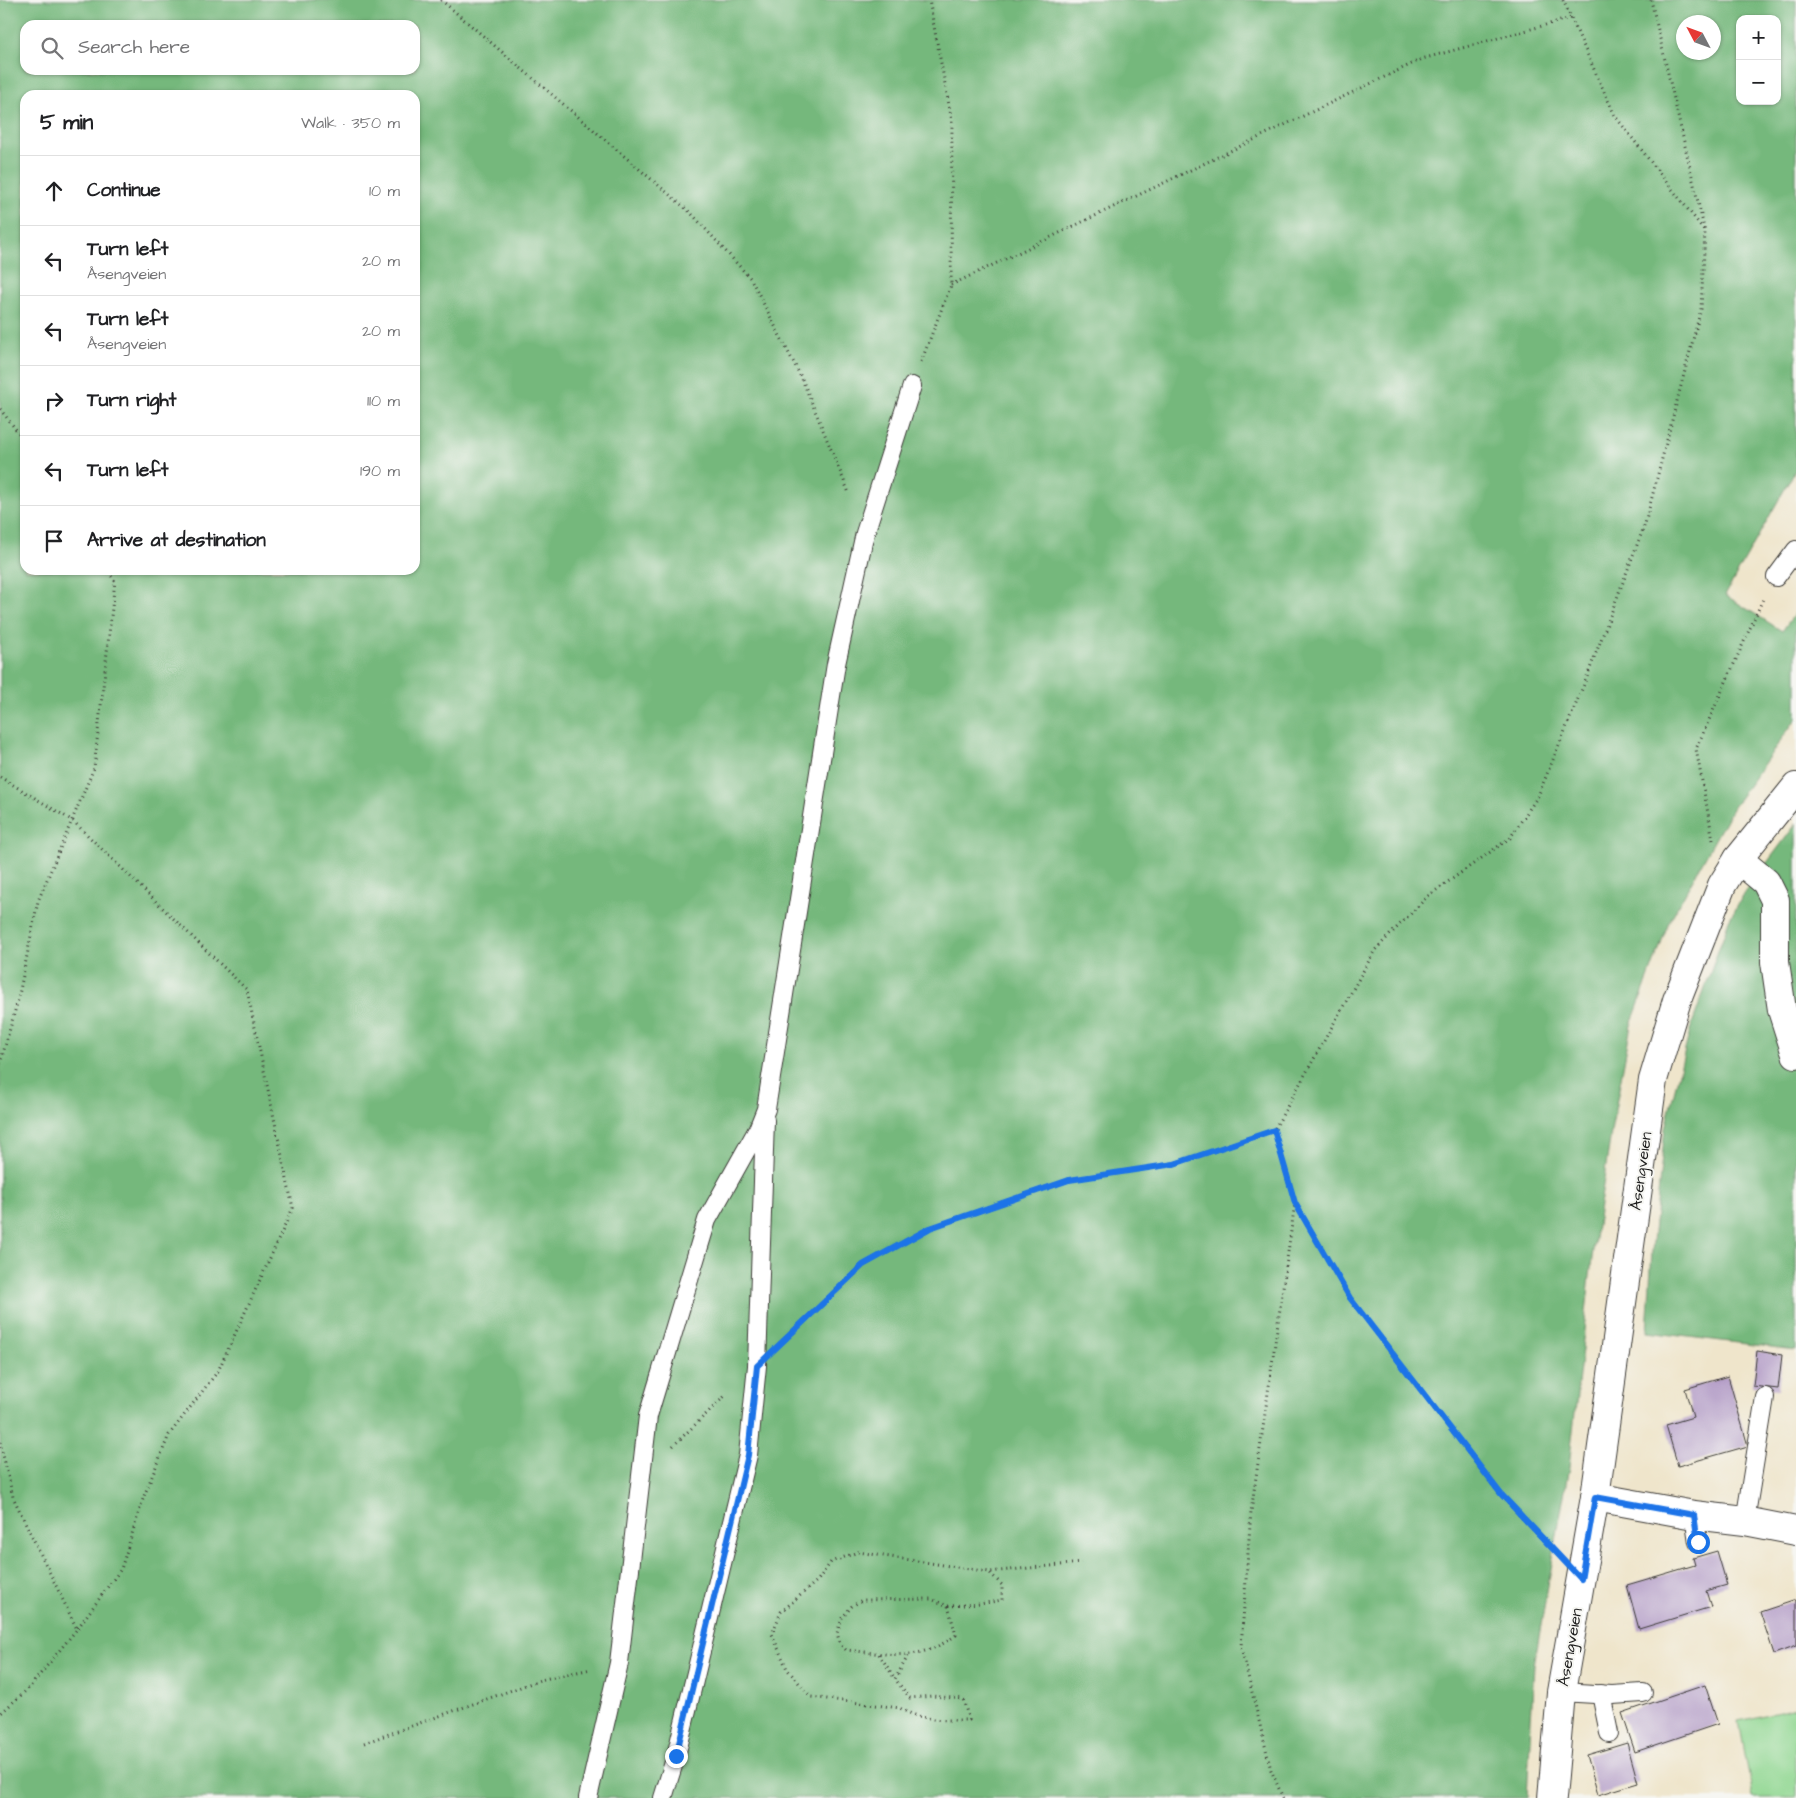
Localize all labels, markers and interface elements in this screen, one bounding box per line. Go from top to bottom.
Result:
north arrow [1676,15,1721,60]
map controls [1736,15,1781,105]
button: + [1736,15,1781,60]
search box [20,20,420,75]
icon: search [38,34,66,62]
text: Search here [78,34,190,61]
button: − [1736,60,1781,105]
text: 5 min [40,108,93,137]
text: Walk · 350 m [301,112,400,134]
icon: ahead [40,177,68,205]
text: Continue [87,177,161,204]
text: 10 m [369,180,400,202]
text: Turn left [87,236,168,263]
icon: left [40,247,68,275]
text: 20 m [362,250,400,272]
text: Åsengveien [87,263,166,285]
text: Turn left [87,306,168,333]
icon: left [40,317,68,345]
text: 20 m [362,320,400,342]
text: Åsengveien [87,333,166,355]
icon: right [40,387,68,415]
text: Turn right [87,387,176,414]
text: 110 m [367,390,400,412]
icon: left [40,457,68,485]
text: Turn left [87,457,168,484]
text: 190 m [360,460,400,482]
icon: arrive [40,527,68,555]
text: Arrive at destination [87,527,266,554]
street label: Åsengveien [1625,1130,1658,1212]
route start [1687,1531,1710,1554]
street label: Åsengveien [1552,1606,1589,1688]
route end [665,1745,688,1768]

